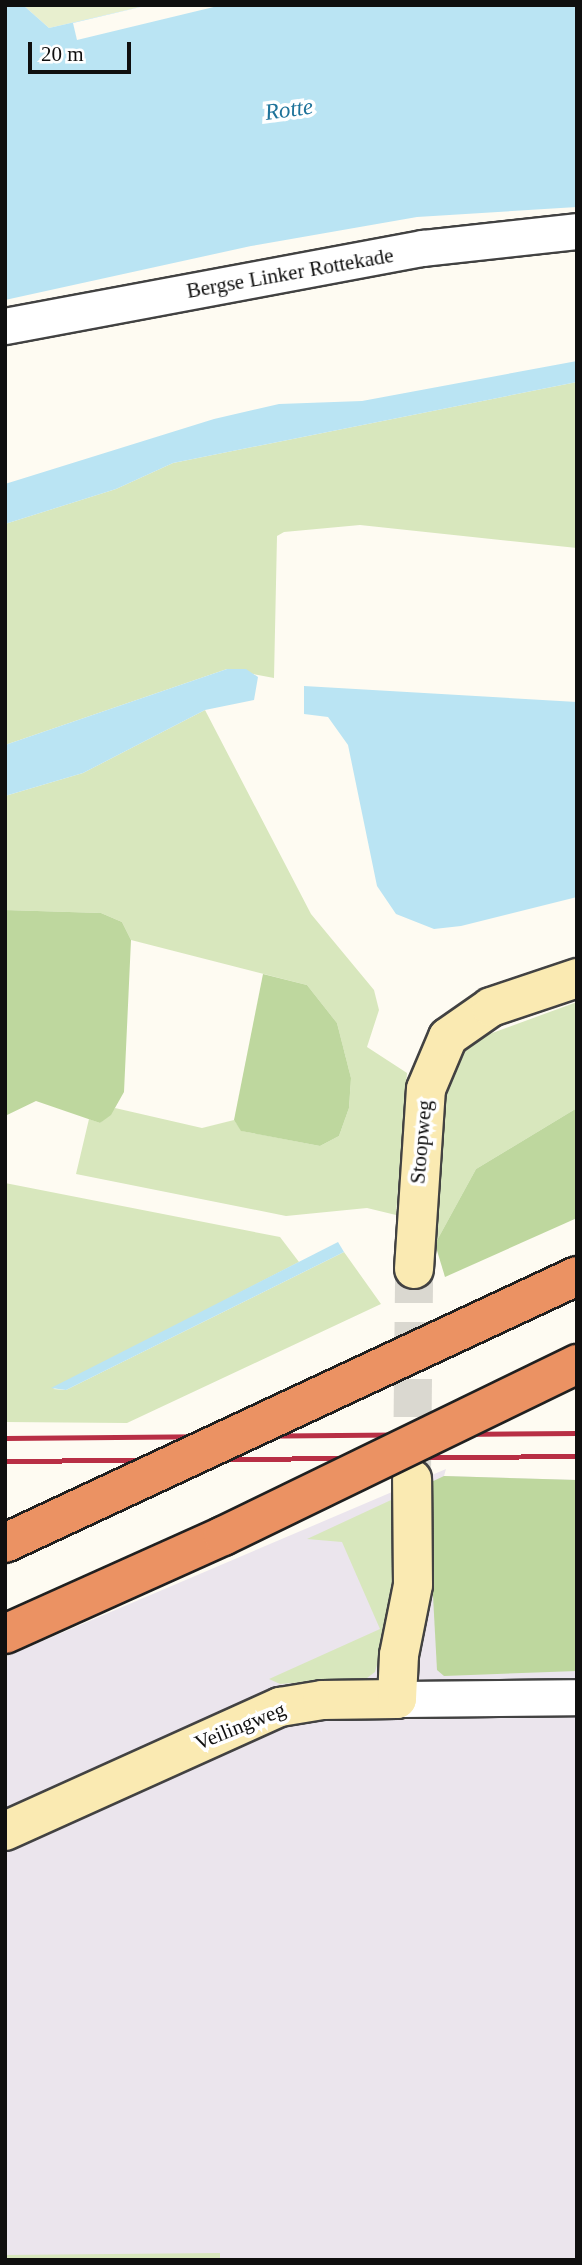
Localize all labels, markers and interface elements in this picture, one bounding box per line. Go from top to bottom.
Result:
scale bar [32,28,135,72]
text: 20 m [41,42,84,66]
water label: Rotte [263,93,315,127]
street label: Bergse Linker Rottekade [185,242,395,304]
street label: Stoopweg [405,1099,437,1185]
street label: Veilingweg [191,1696,289,1756]

